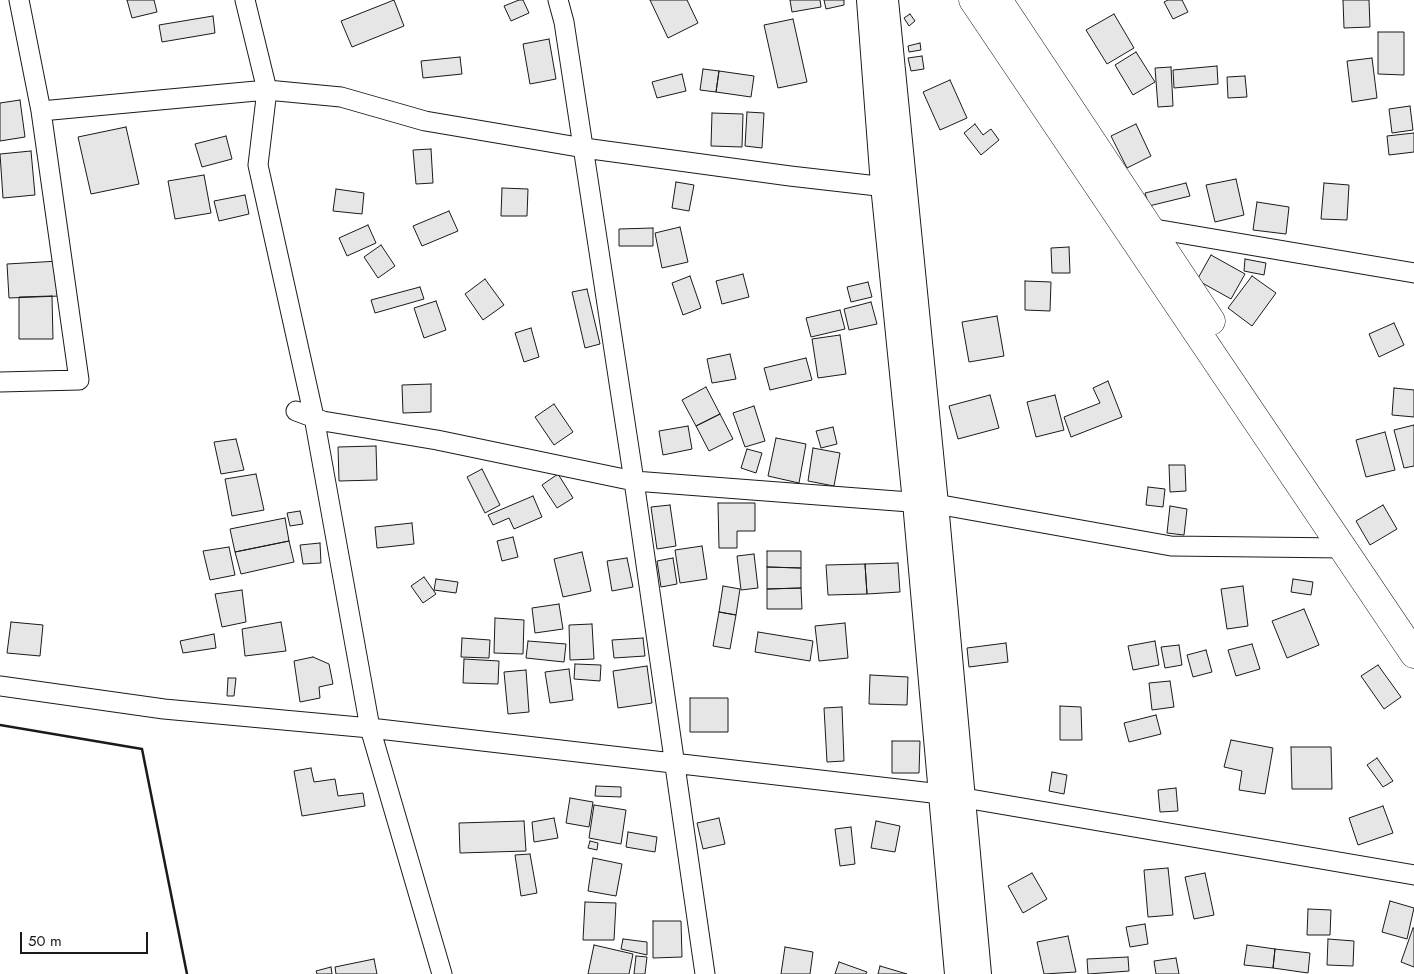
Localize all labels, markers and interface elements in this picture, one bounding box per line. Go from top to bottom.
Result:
scale bar [22,922,150,954]
text: 50 m [28,930,62,952]

